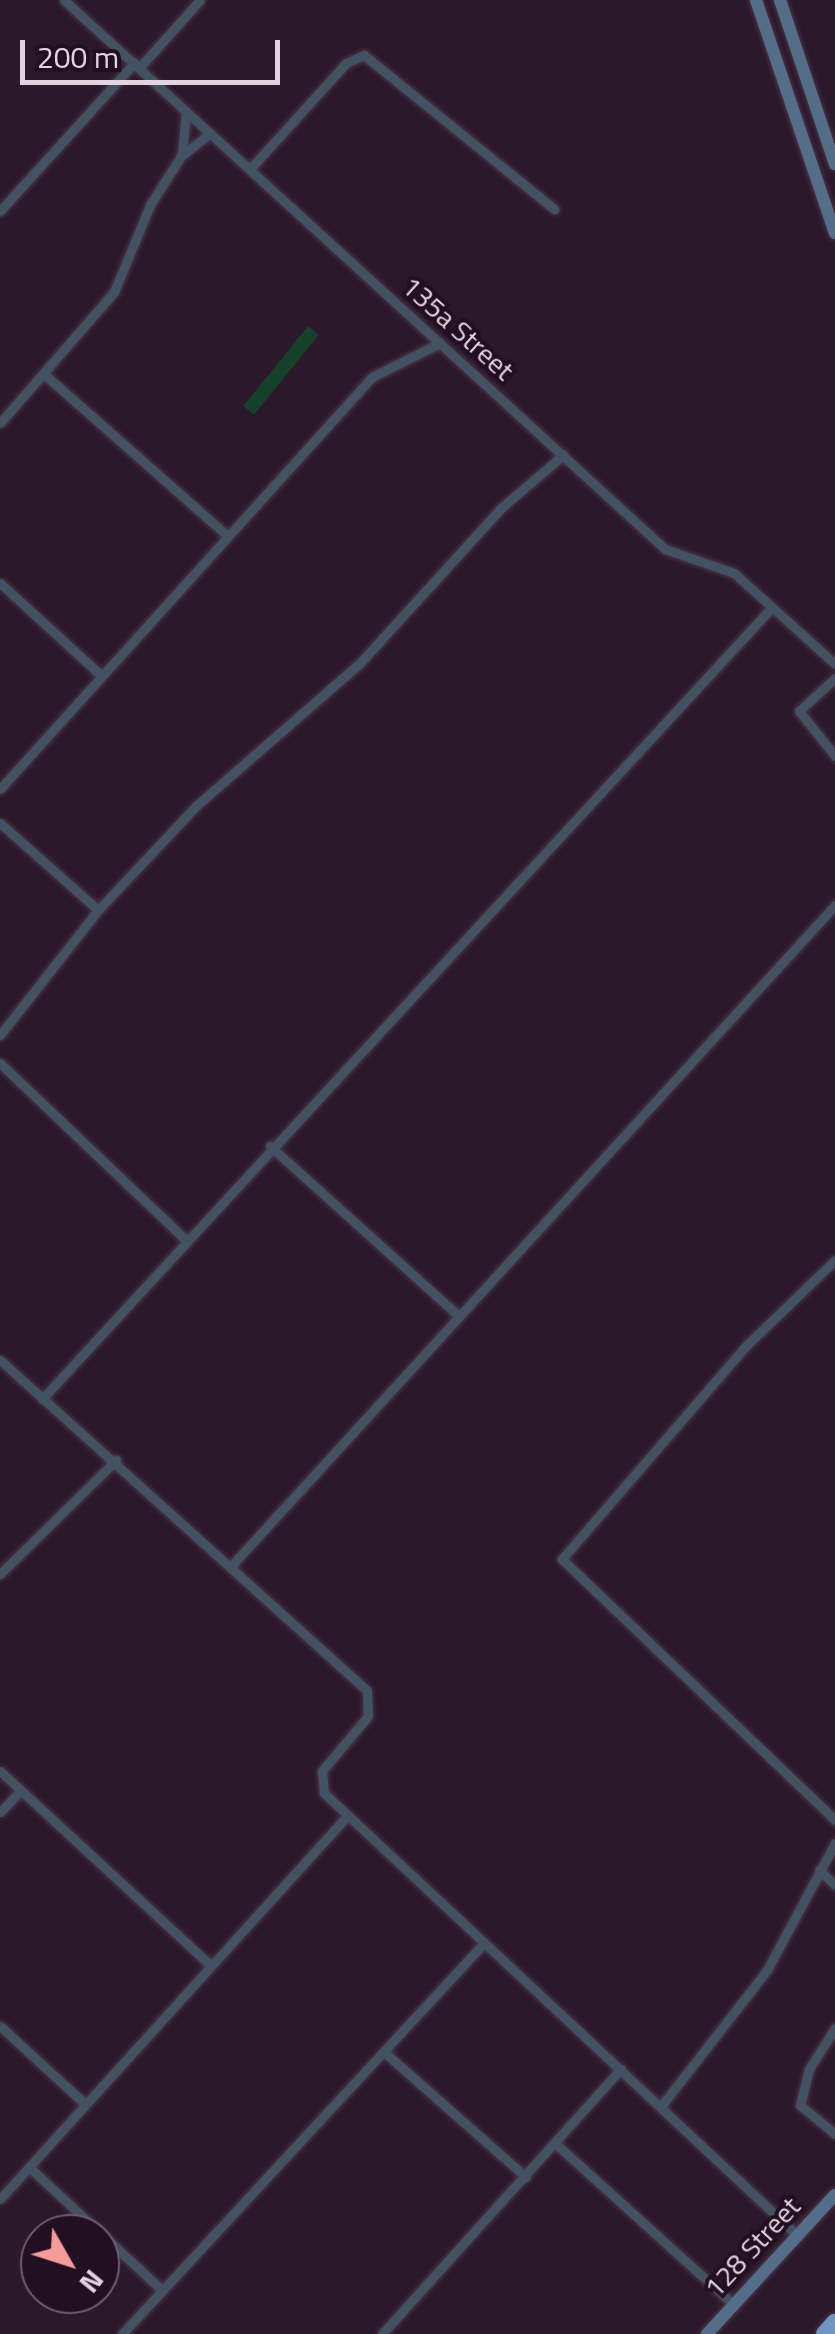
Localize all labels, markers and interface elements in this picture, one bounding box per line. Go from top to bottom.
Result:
scale bar [25,20,285,82]
text: 200 m [37,34,119,80]
street label: 135a Street [395,269,521,387]
street label: 128 Street [697,2190,807,2304]
north arrow [20,2214,120,2314]
text: N [69,2261,115,2303]

